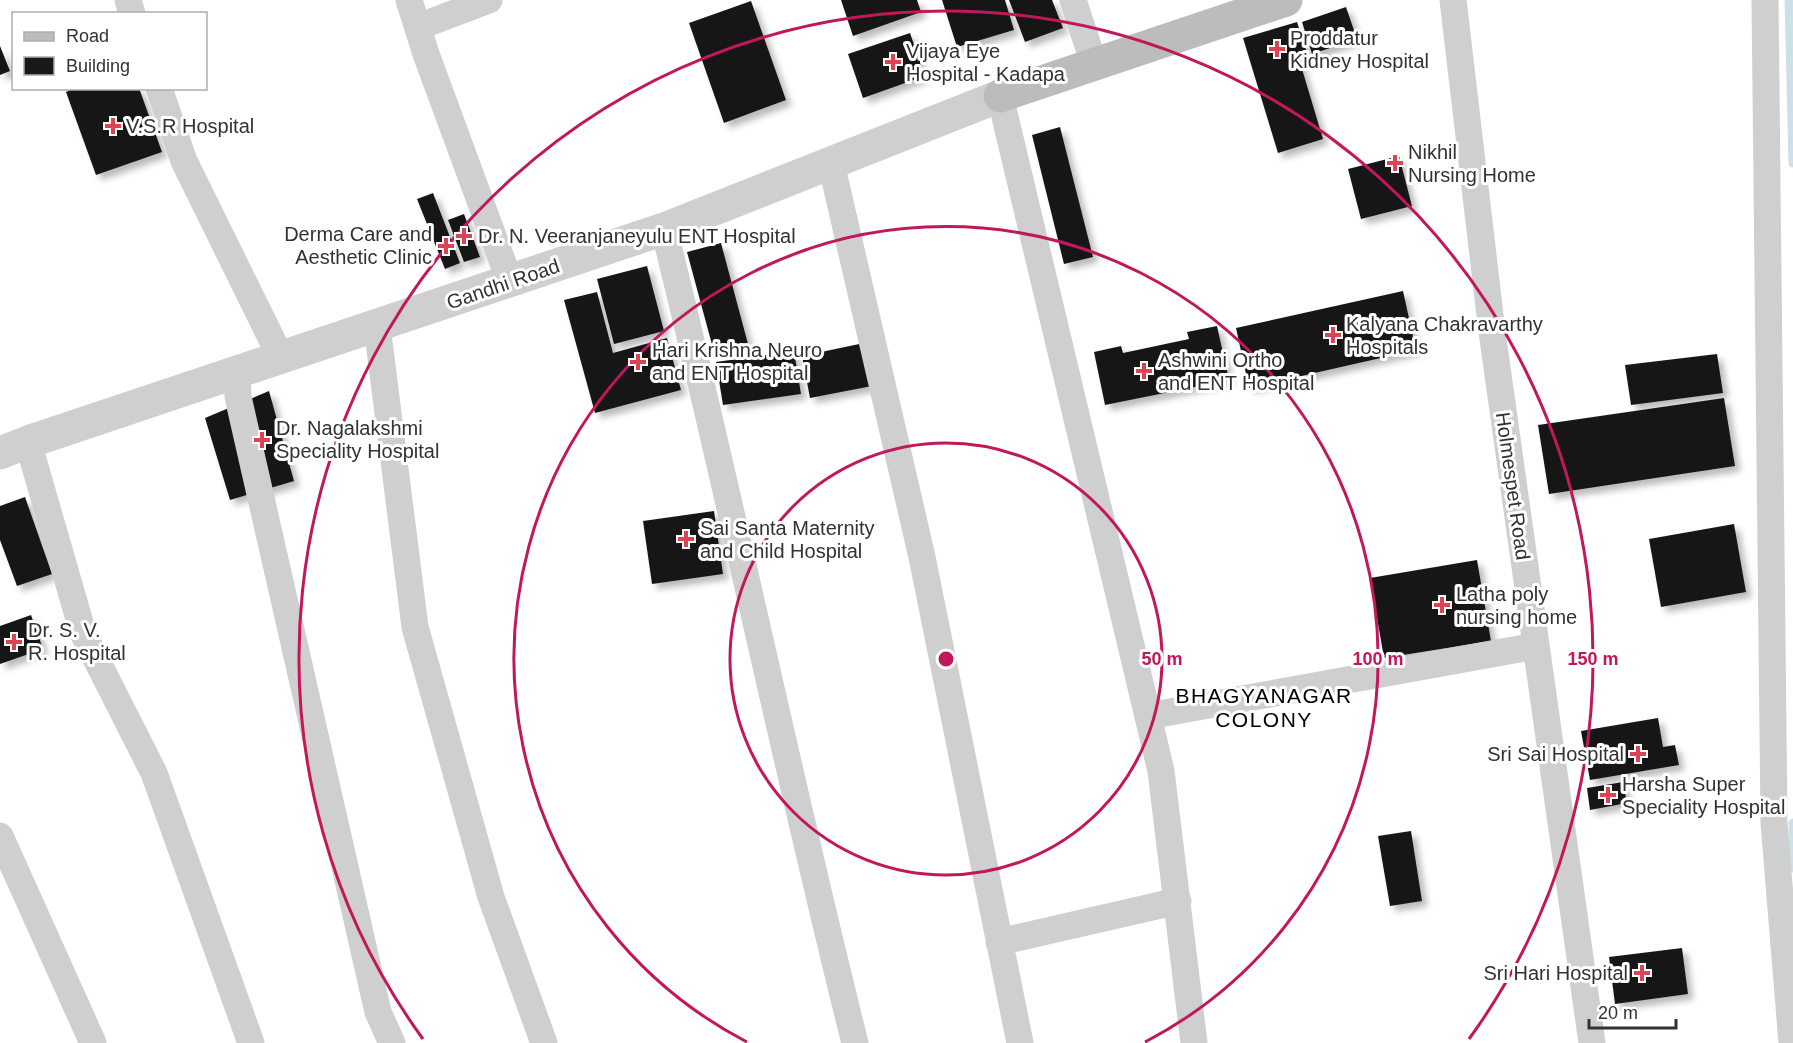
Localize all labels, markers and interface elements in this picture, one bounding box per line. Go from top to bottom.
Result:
legend [12,12,207,90]
text: Road [66,26,109,46]
place label: Proddatur Kidney Hospital [1290,27,1429,72]
place label: Vijaya Eye Hospital - Kadapa [906,40,1066,85]
marker: Proddatur Kidney Hospital [1268,40,1286,58]
marker: Vijaya Eye Hospital - Kadapa [884,53,902,71]
text: Building [66,56,130,76]
place label: V.S.R Hospital [126,115,254,137]
marker: V.S.R Hospital [104,117,122,135]
place label: Nikhil Nursing Home [1408,141,1536,186]
marker: Nikhil Nursing Home [1386,154,1404,172]
place label: Derma Care and Aesthetic Clinic [284,223,432,268]
place label: Dr. N. Veeranjaneyulu ENT Hospital [478,225,796,247]
marker: Dr. N. Veeranjaneyulu ENT Hospital [455,227,473,245]
marker: Derma Care and Aesthetic Clinic [437,237,455,255]
street label: Gandhi Road [444,254,562,314]
place label: Kalyana Chakravarthy Hospitals [1346,313,1543,358]
marker: Kalyana Chakravarthy Hospitals [1324,326,1342,344]
place label: Hari Krishna Neuro and ENT Hospital [652,339,822,384]
place label: Ashwini Ortho and ENT Hospital [1158,349,1314,394]
marker: Hari Krishna Neuro and ENT Hospital [629,353,647,371]
marker: Ashwini Ortho and ENT Hospital [1135,362,1153,380]
street label: Holmespet Road [1492,411,1534,561]
place label: Dr. Nagalakshmi Speciality Hospital [276,417,439,462]
marker: Dr. Nagalakshmi Speciality Hospital [253,431,271,449]
place label: Sai Santa Maternity and Child Hospital [700,517,875,562]
marker: Sai Santa Maternity and Child Hospital [677,530,695,548]
place label: Latha poly nursing home [1456,583,1577,628]
marker: Latha poly nursing home [1433,596,1451,614]
place label: Dr. S. V. R. Hospital [28,619,126,664]
marker: Dr. S. V. R. Hospital [5,633,23,651]
centre of rings [936,649,956,669]
text: 50 m [1141,649,1183,669]
text: 100 m [1352,649,1404,669]
text: 150 m [1567,649,1619,669]
district label: BHAGYANAGAR COLONY [1175,684,1353,731]
place label: Sri Sai Hospital [1487,743,1624,765]
marker: Sri Sai Hospital [1629,745,1647,763]
place label: Harsha Super Speciality Hospital [1622,773,1785,818]
marker: Harsha Super Speciality Hospital [1599,786,1617,804]
place label: Sri Hari Hospital [1484,962,1628,984]
marker: Sri Hari Hospital [1633,964,1651,982]
scale bar [1589,992,1676,1030]
text: 20 m [1598,1003,1638,1023]

